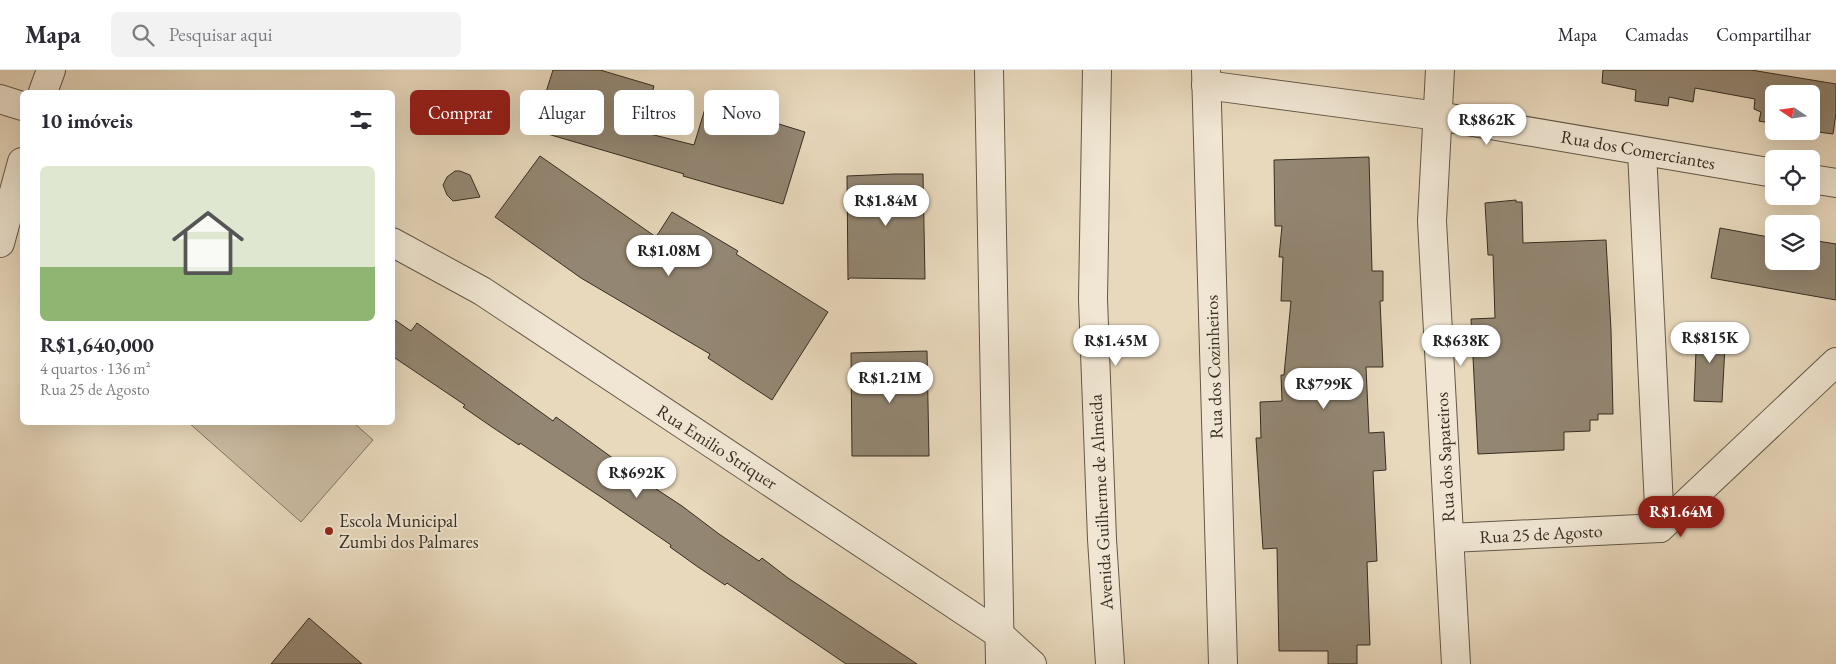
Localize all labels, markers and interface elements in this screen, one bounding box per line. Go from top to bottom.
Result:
search box [111,12,461,57]
text: Mapa [25,19,81,50]
icon: search [129,21,157,49]
text: Pesquisar aqui [169,22,272,47]
text: Mapa [1558,23,1597,46]
text: Camadas [1625,23,1688,46]
text: Compartilhar [1716,23,1811,46]
north arrow [1765,85,1820,140]
map controls [1765,85,1820,270]
chip: Comprar [410,90,510,135]
chip: Alugar [520,90,604,135]
chip: Filtros [614,90,694,135]
chip: Novo [704,90,779,135]
pin: R$862K [1446,104,1528,146]
icon: filters [347,106,375,134]
text: 10 imóveis [40,107,133,134]
text: R$862K [1458,109,1516,130]
street label: Rua dos Comerciantes [1559,125,1717,174]
button: locate [1765,150,1820,205]
pin: R$1.84M [840,184,932,227]
text: R$1.84M [854,190,918,211]
icon: home [163,198,253,288]
button: layers [1765,215,1820,270]
pin: R$1.08M [623,234,715,277]
text: R$1.08M [637,240,701,261]
street label: Rua dos Cozinheiros [1199,294,1228,439]
pin: R$815K [1669,322,1751,364]
pin: R$1.45M [1070,324,1162,367]
pin: R$638K [1420,324,1502,367]
text: R$815K [1681,327,1739,348]
text: R$1.45M [1084,330,1148,351]
text: R$638K [1432,330,1490,351]
text: R$1,640,000 [40,331,154,358]
text: 4 quartos · 136 m² [40,358,151,379]
pin: R$1.21M [844,362,936,404]
text: R$1.21M [858,367,922,388]
pin: R$799K [1283,368,1365,410]
text: R$799K [1295,373,1353,394]
text: Rua 25 de Agosto [40,379,150,400]
street label: Rua dos Sapateiros [1430,391,1459,523]
street label: Avenida Guilherme de Almeida [1083,393,1118,611]
street label: Rua Emilio Striquer [653,399,782,494]
pin: R$692K [596,456,678,499]
text: R$692K [608,462,666,483]
pin: R$1.64M [1635,496,1727,538]
text: R$1.64M [1649,501,1713,522]
place label: Escola Municipal Zumbi dos Palmares [339,509,479,553]
street label: Rua 25 de Agosto [1479,519,1603,548]
marker: Escola Municipal Zumbi dos Palmares [323,525,335,537]

